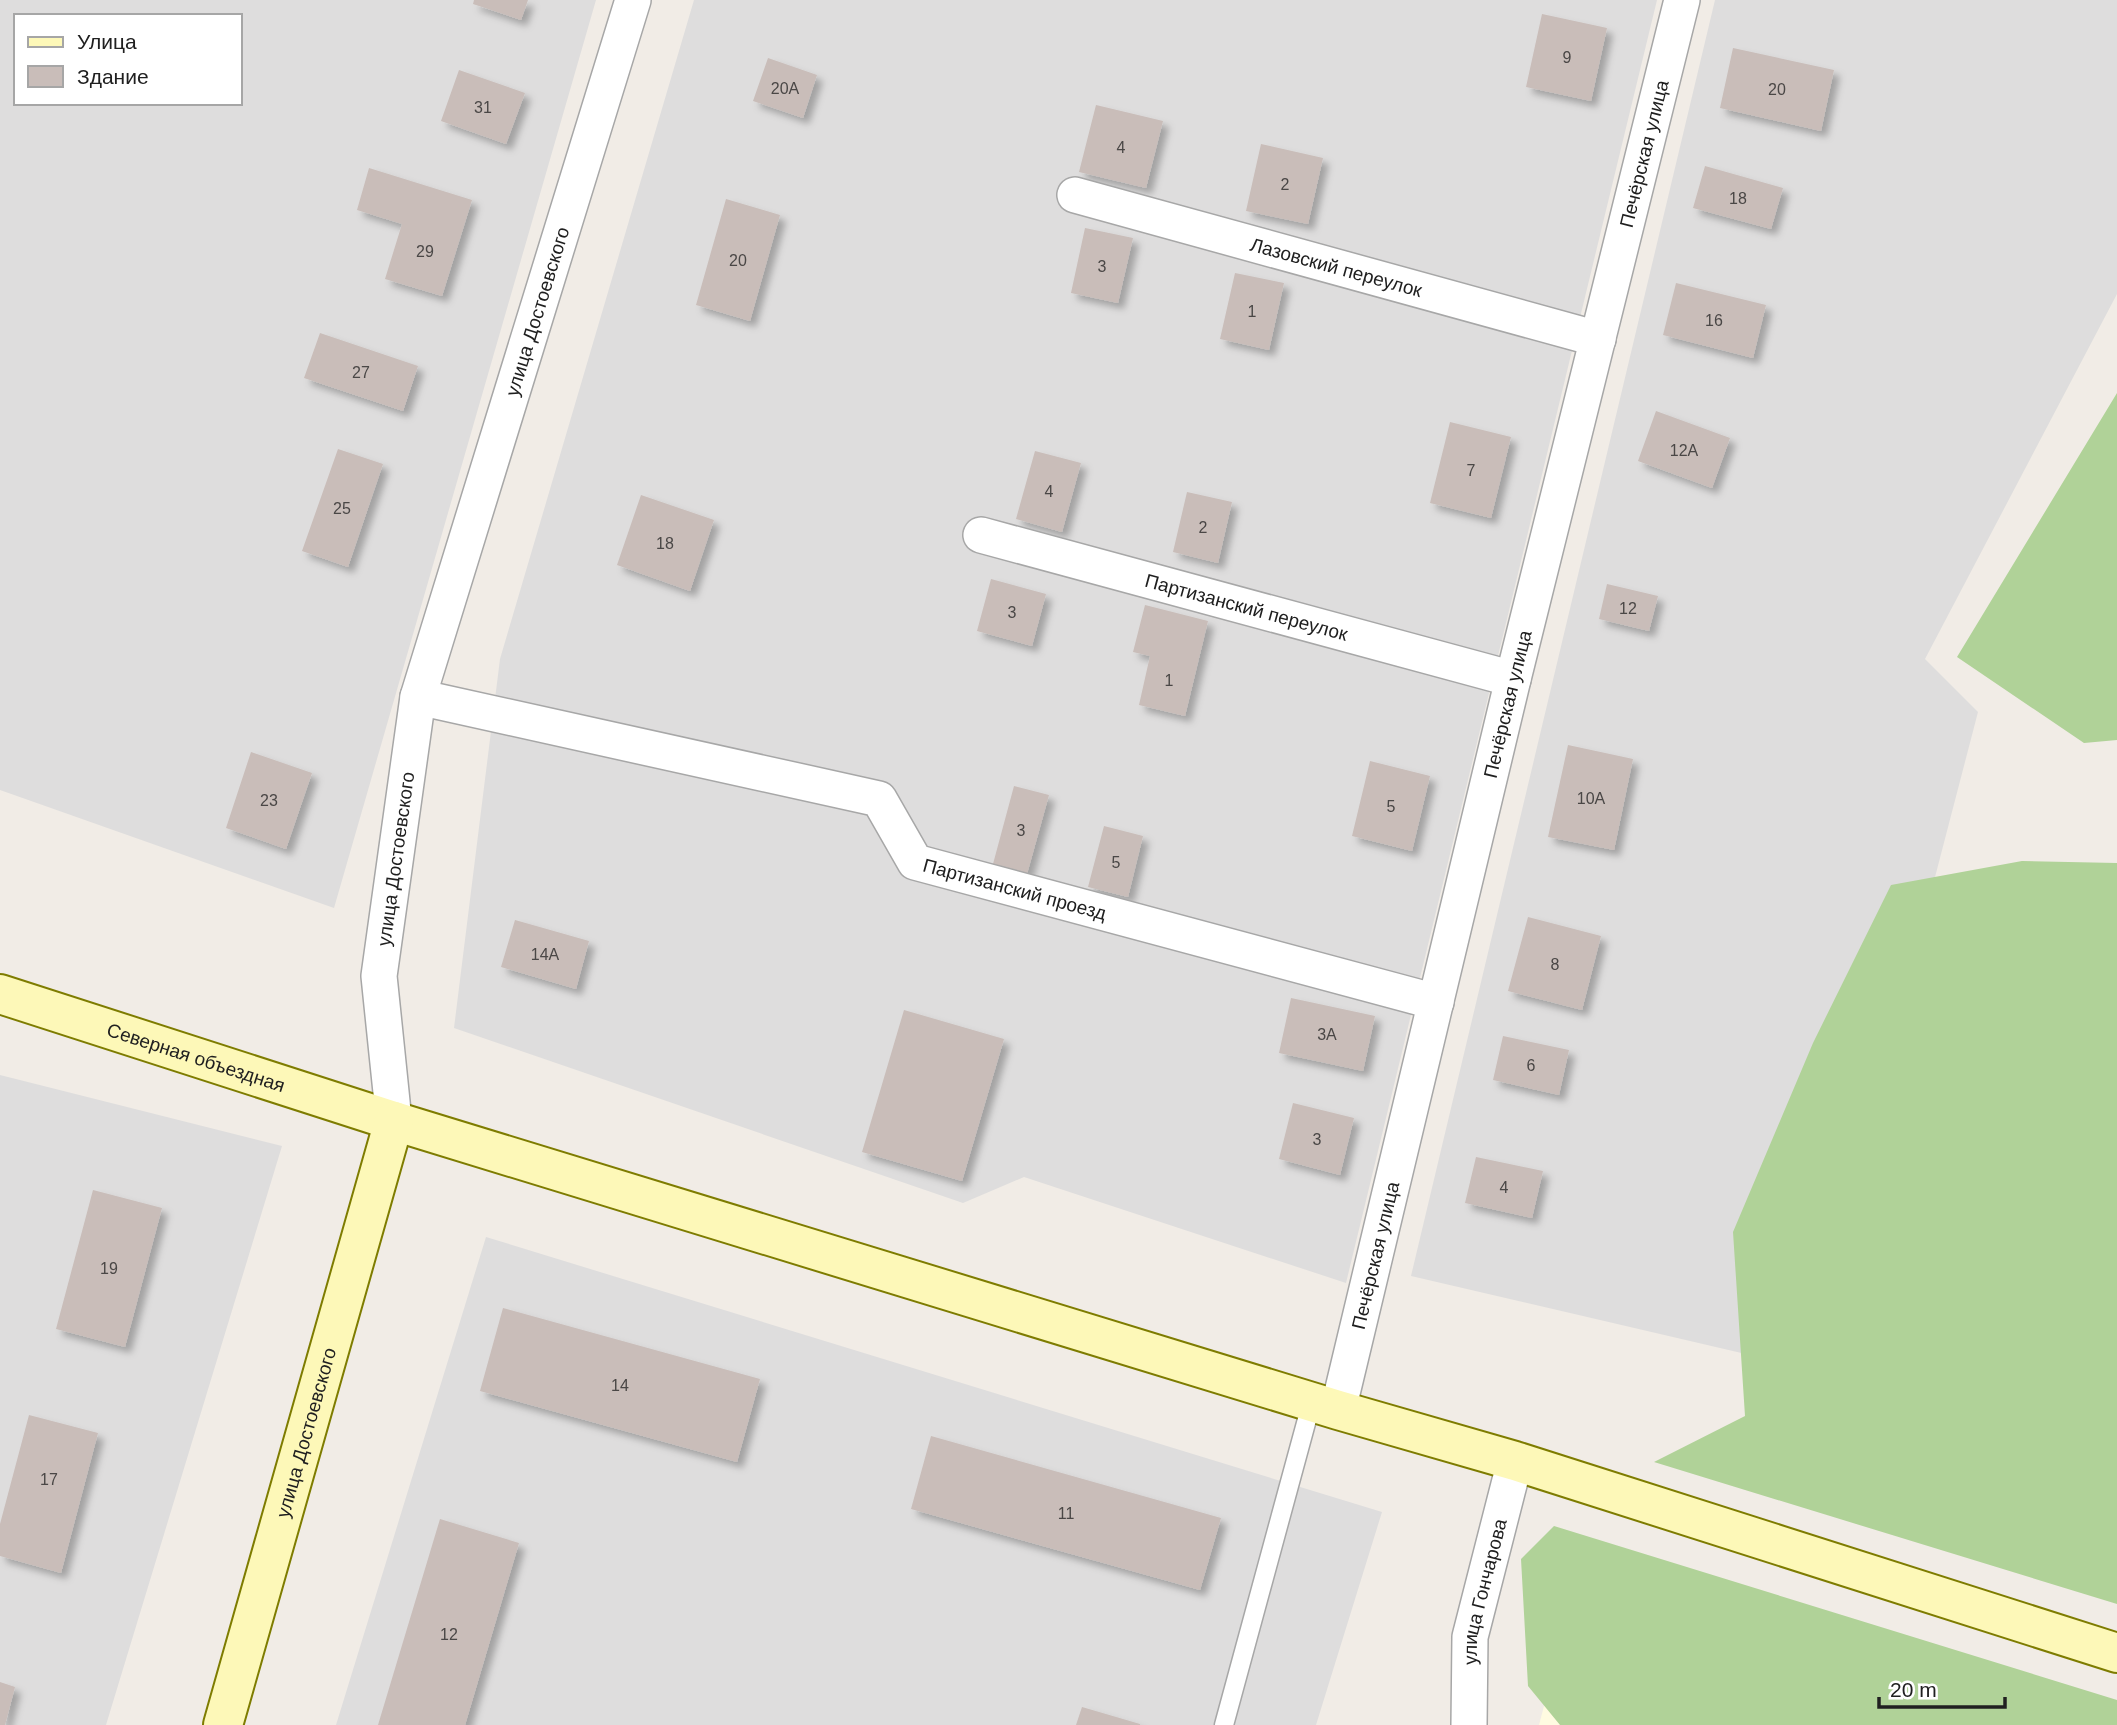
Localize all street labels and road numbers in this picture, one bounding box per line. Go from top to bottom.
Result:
street label: Печёрская улица [1615,77,1672,230]
street label: улица Достоевского [501,224,573,399]
street label: Лазовский переулок [1248,233,1425,301]
street label: Партизанский переулок [1143,569,1351,644]
street label: Печёрская улица [1479,628,1535,780]
street label: улица Достоевского [373,770,418,948]
street label: Партизанский проезд [921,854,1109,923]
street label: Северная объездная [104,1019,288,1096]
street label: Печёрская улица [1347,1179,1403,1331]
street label: улица Достоевского [272,1345,340,1520]
street label: улица Гончарова [1459,1516,1510,1665]

